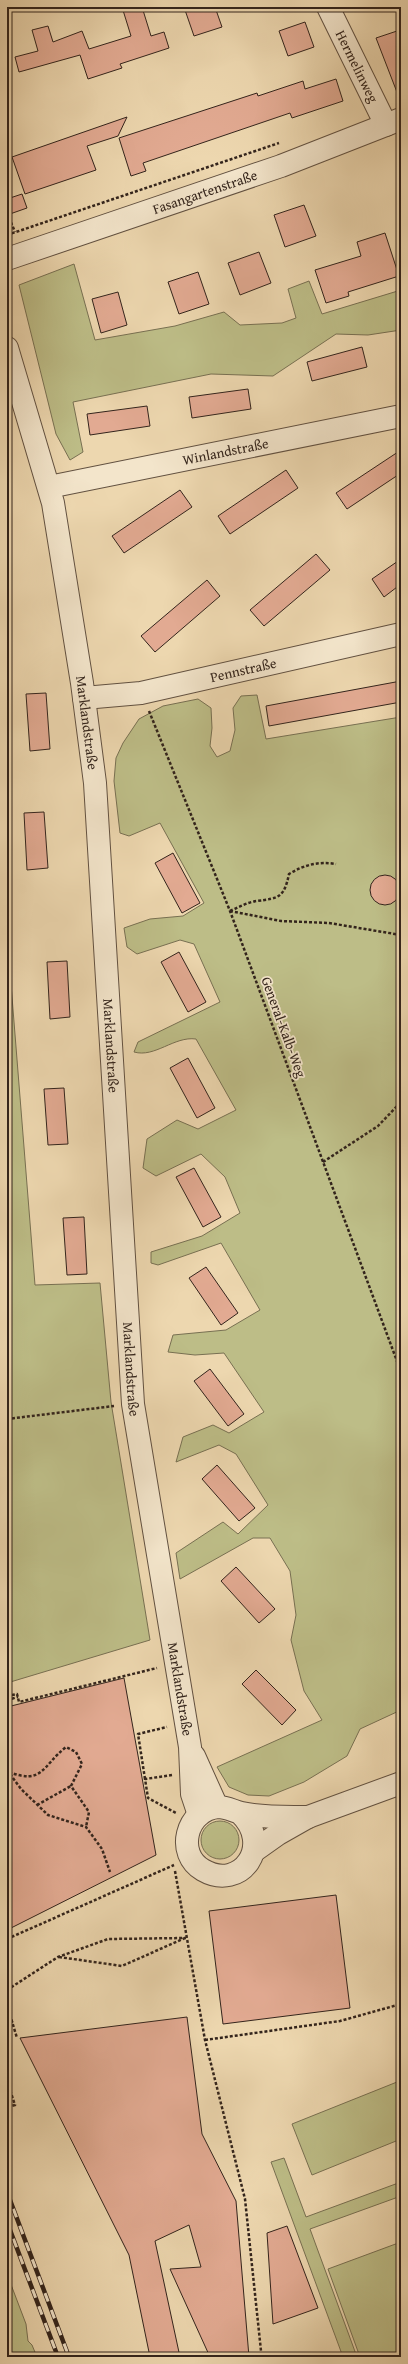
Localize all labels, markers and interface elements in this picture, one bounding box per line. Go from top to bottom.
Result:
street label: Hermelinweg [331,27,383,106]
street label: Fasangartenstraße [150,165,260,219]
street label: Winlandstraße [181,433,271,470]
street label: Pennstraße [208,653,279,687]
street label: Marklandstraße [71,674,103,771]
street label: General-Kalb-Weg [256,974,312,1080]
street label: Marklandstraße [98,998,124,1094]
street label: Marklandstraße [118,1321,145,1418]
street label: Marklandstraße [163,1641,198,1738]

